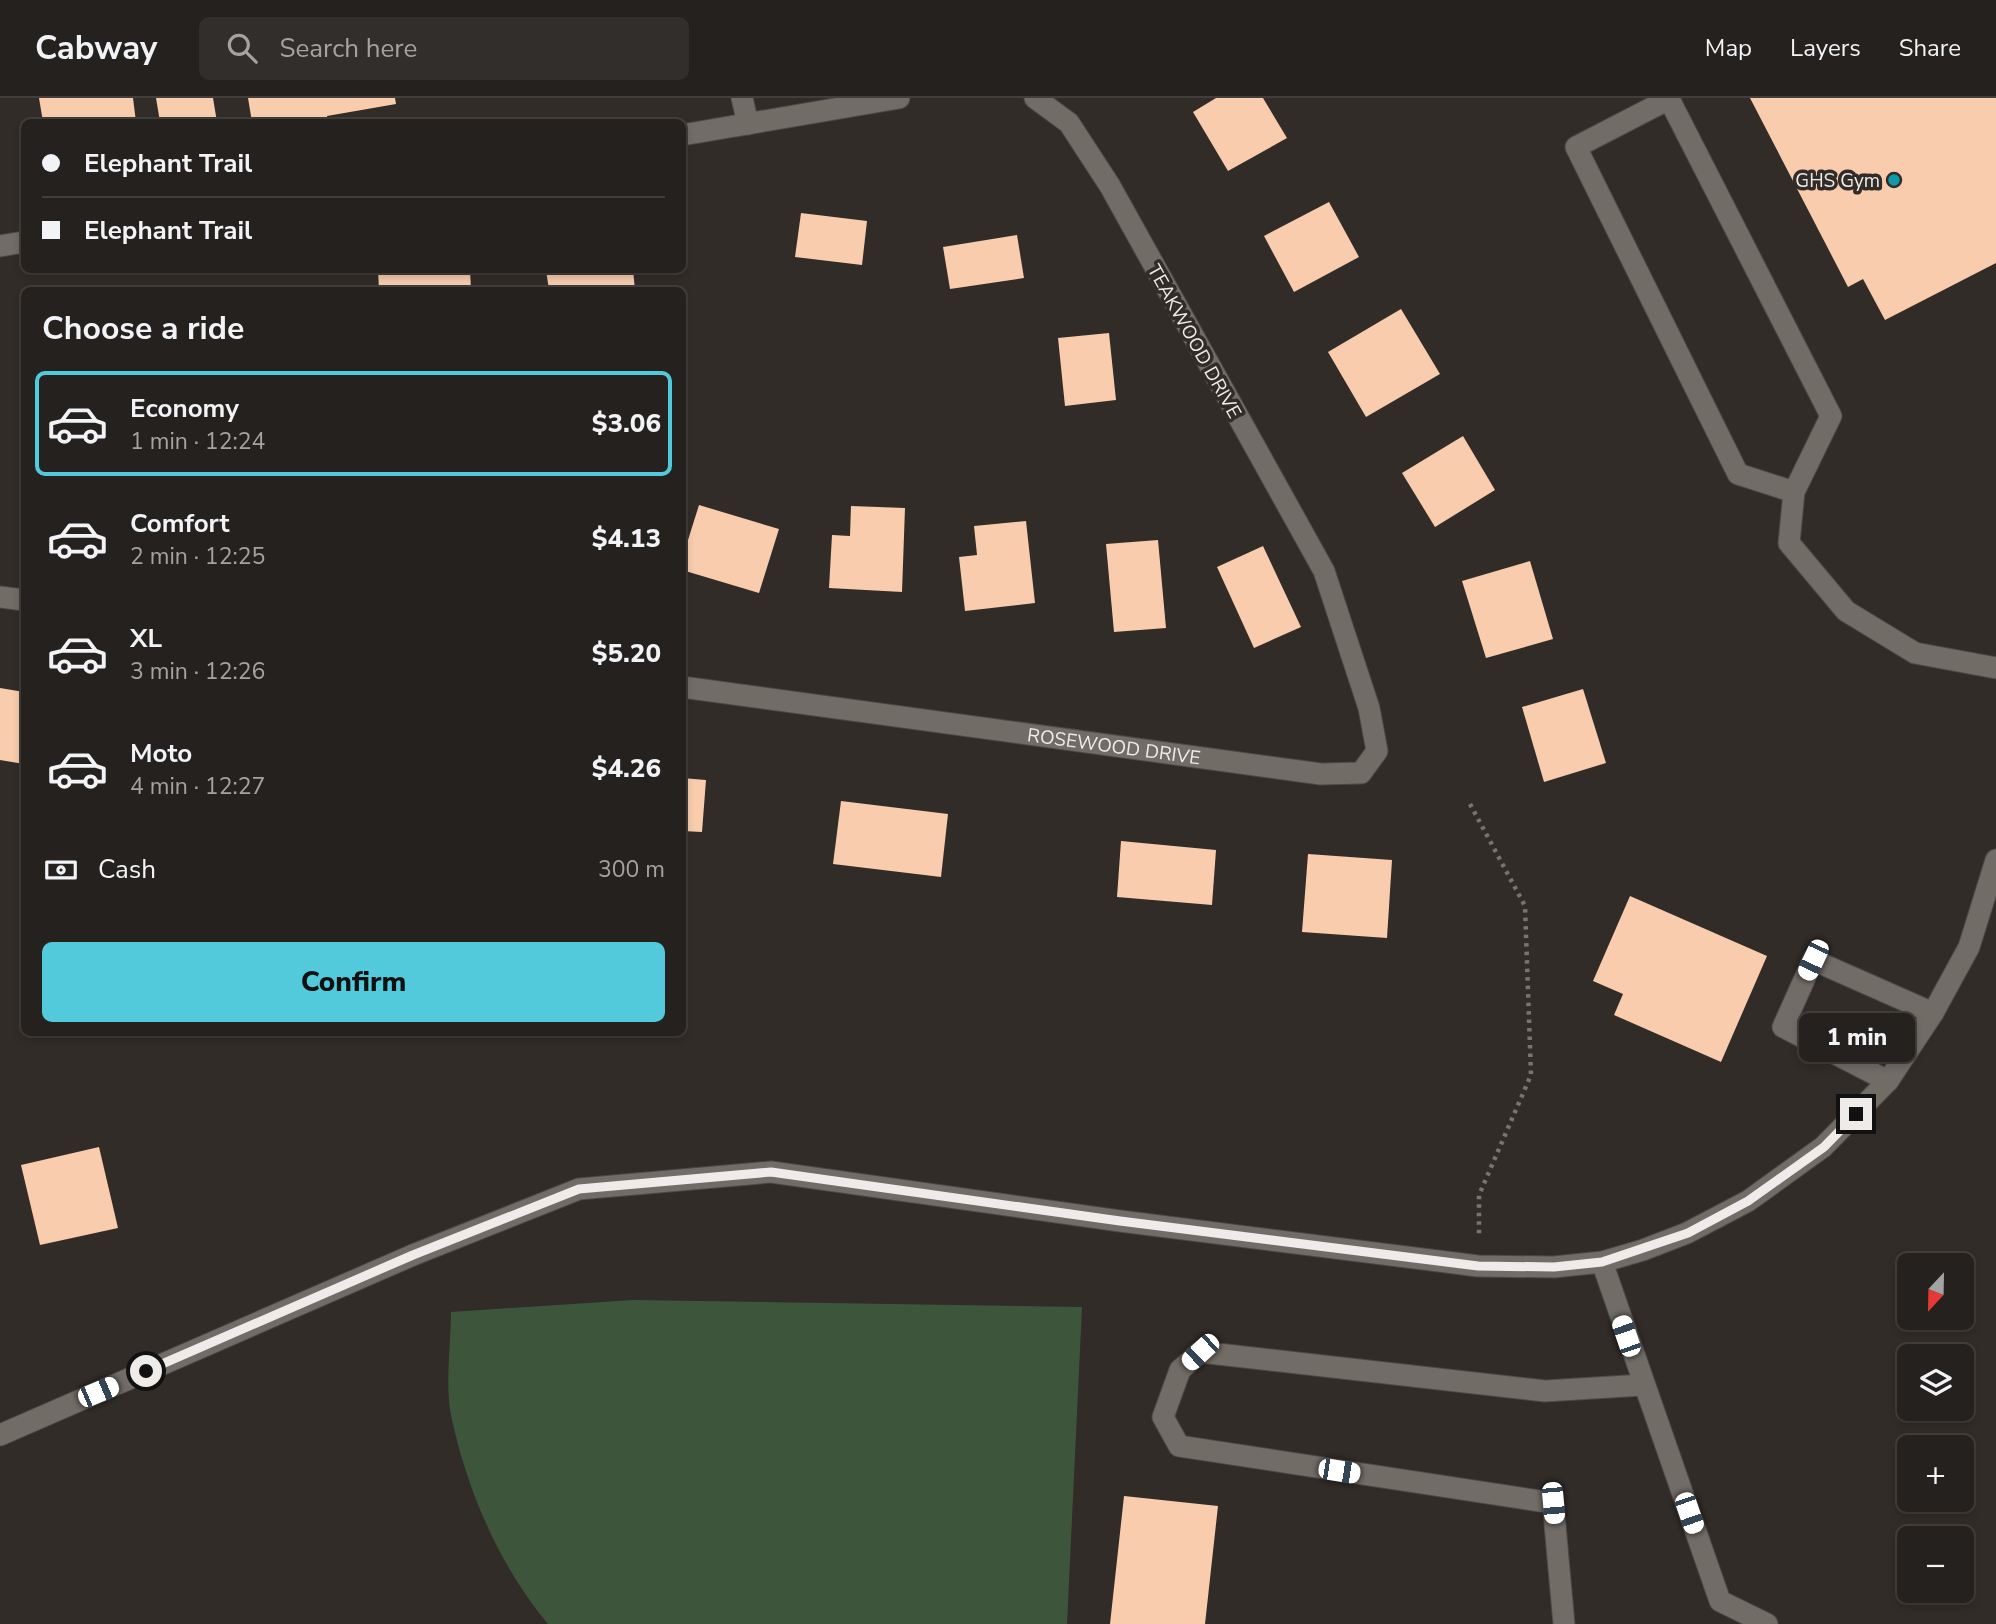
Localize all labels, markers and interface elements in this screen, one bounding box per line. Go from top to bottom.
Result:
search box [199,17,689,80]
text: Cabway [35,26,157,71]
icon: search [223,29,261,67]
text: Search here [279,31,417,66]
text: Map [1705,32,1752,64]
text: Layers [1790,32,1861,64]
text: Share [1899,32,1961,64]
text: Elephant Trail [84,146,252,181]
place label: GHS Gym [1795,168,1880,194]
marker: GHS Gym [1886,172,1902,188]
text: Elephant Trail [84,213,252,248]
street label: TEAKWOOD DRIVE [1141,260,1247,423]
text: Choose a ride [42,307,244,350]
text: Economy [130,391,239,426]
icon: car [46,392,109,455]
text: $3.06 [592,406,661,441]
text: 1 min · 12:24 [130,426,265,457]
text: Comfort [130,506,230,541]
icon: car [46,507,109,570]
text: $4.13 [592,521,661,556]
text: 2 min · 12:25 [130,541,265,572]
text: XL [130,621,162,656]
icon: car [46,622,109,685]
text: $5.20 [592,636,661,671]
text: 3 min · 12:26 [130,656,265,687]
street label: ROSEWOOD DRIVE [1026,722,1202,771]
text: Moto [130,736,192,771]
icon: car [46,737,109,800]
text: $4.26 [592,751,661,786]
text: 4 min · 12:27 [130,771,265,802]
icon: cash [42,851,80,889]
text: Cash [98,852,156,887]
text: 300 m [598,854,665,885]
car [1795,937,1832,983]
button: Confirm [42,942,665,1022]
callout: 1 min [1798,1012,1914,1062]
text: 1 min [1827,1022,1887,1053]
route end [1840,1098,1872,1130]
north arrow [1897,1253,1974,1330]
map controls [1897,1253,1974,1603]
car [1610,1313,1643,1359]
car [1178,1330,1223,1374]
button: layers [1897,1344,1974,1421]
route start [130,1355,162,1387]
car [75,1374,122,1410]
button: + [1897,1435,1974,1512]
car [1317,1457,1362,1485]
car [1541,1481,1566,1525]
car [1673,1490,1706,1536]
button: − [1897,1526,1974,1603]

